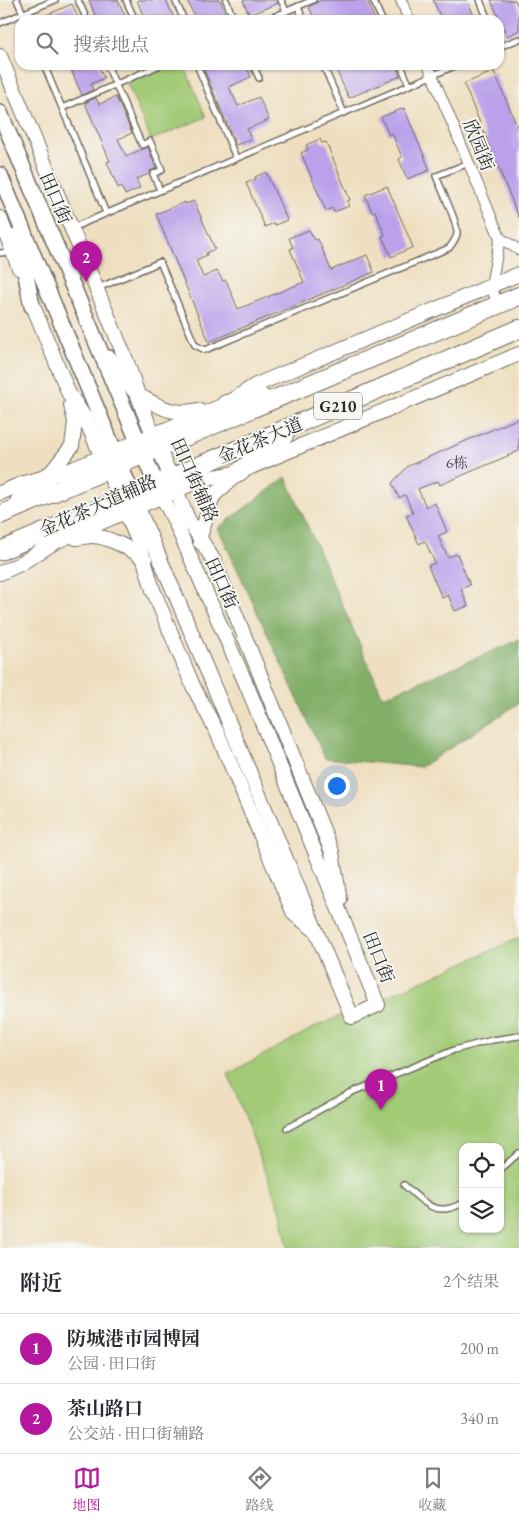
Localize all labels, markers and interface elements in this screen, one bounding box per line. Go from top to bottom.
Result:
search box [15,15,504,70]
icon: search [33,29,61,57]
text: 搜索地点 [73,32,149,57]
street label: 欣园街 [458,116,500,174]
street label: 田口街 [35,169,77,227]
pin: 2 [70,241,102,282]
road number: G210 [314,392,362,420]
street label: 金花茶大道 [214,412,306,468]
street label: 田口街辅路 [166,434,224,526]
house number: 6栋 [446,453,468,472]
street label: 金花茶大道辅路 [36,469,160,541]
street label: 田口街 [201,554,243,612]
your location [324,773,350,799]
street label: 田口街 [358,928,400,986]
pin: 1 [365,1069,397,1110]
map controls [459,1143,504,1233]
button: locate [459,1143,504,1188]
button: layers [459,1188,504,1233]
text: 附近 [20,1269,62,1296]
text: 2个结果 [443,1271,499,1292]
text: 防城港市园博园 [67,1326,200,1351]
text: 1 [32,1338,40,1359]
text: 200 m [460,1338,499,1359]
text: 公园 · 田口街 [67,1353,157,1374]
text: 茶山路口 [67,1396,143,1421]
text: 2 [32,1408,40,1429]
text: 340 m [460,1408,499,1429]
text: 公交站 · 田口街辅路 [67,1423,205,1444]
tab: 地图 [73,1464,101,1514]
tab: 路线 [246,1464,274,1514]
tab: 收藏 [419,1464,447,1514]

